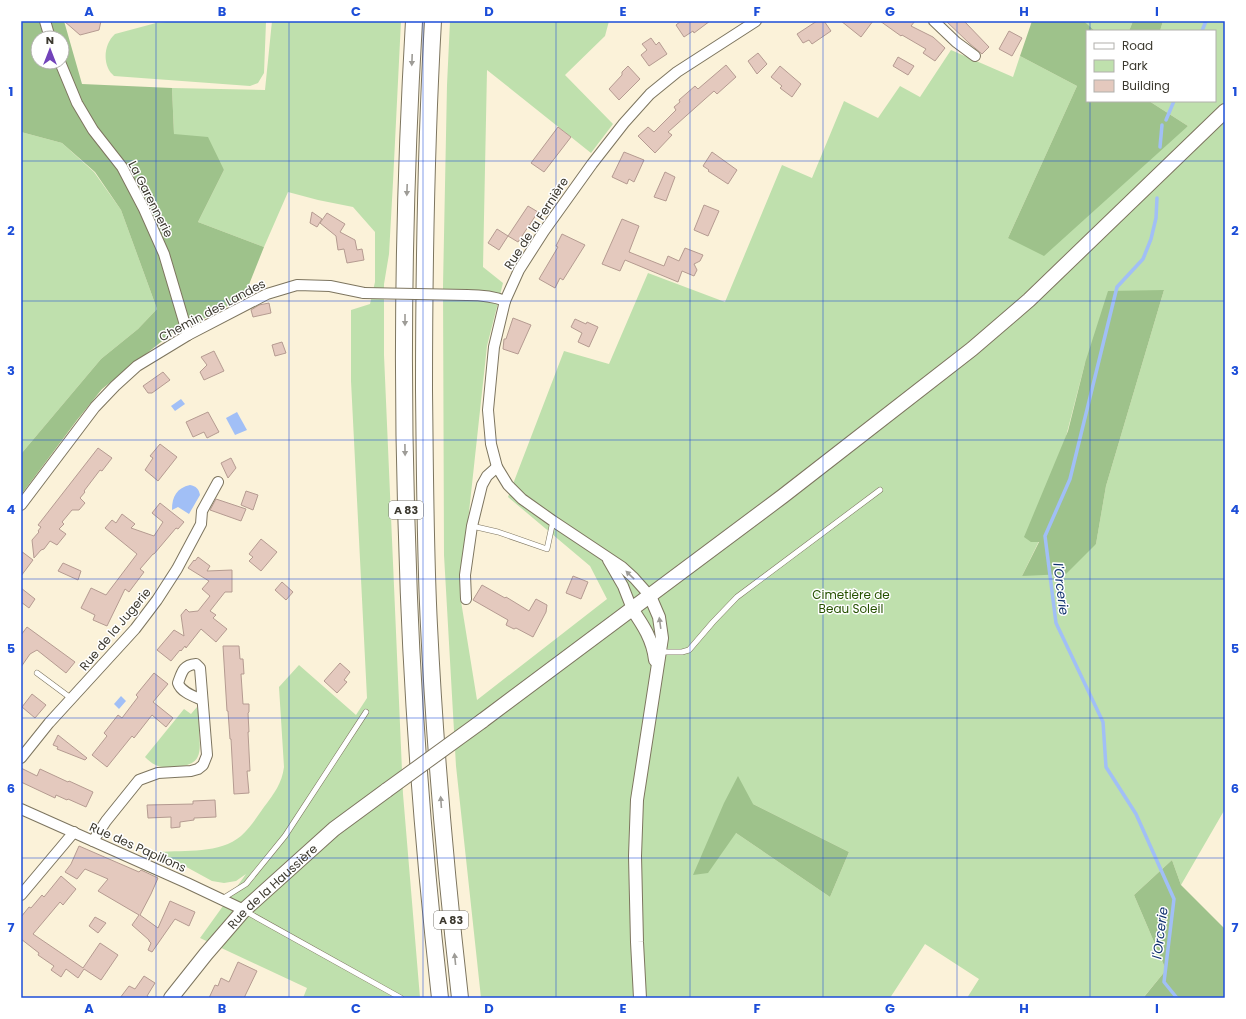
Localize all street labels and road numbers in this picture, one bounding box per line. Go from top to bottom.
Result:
street label: La Garennerie [124,158,178,240]
street label: Rue de la Fernière [500,174,572,272]
street label: Chemin des Landes [156,275,268,345]
road number: A 83 [389,501,423,519]
street label: Rue de la Jugerie [75,584,155,674]
street label: Rue des Papillons [87,818,189,876]
street label: Rue de la Haussière [223,840,321,932]
road number: A 83 [434,911,468,929]

